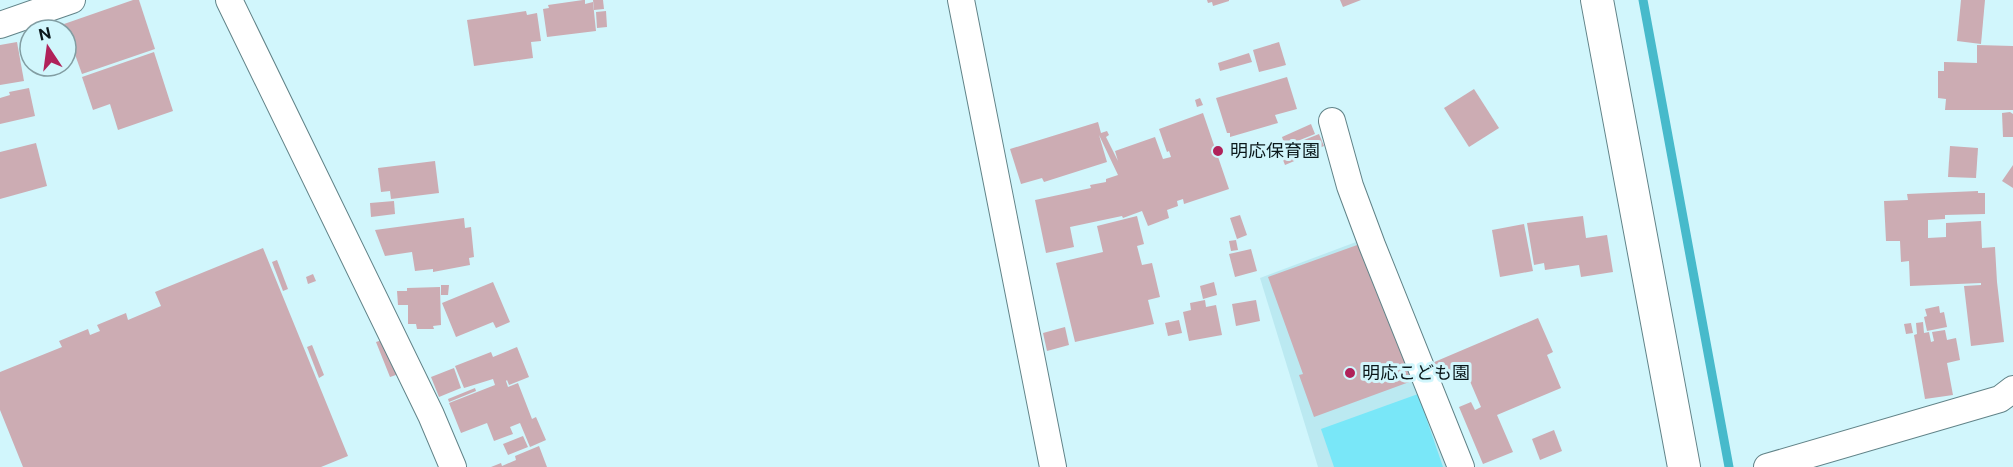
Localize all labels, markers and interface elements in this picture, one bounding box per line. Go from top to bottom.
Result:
north arrow [18,18,78,78]
text: N [37,23,53,45]
place label: 明応保育園 [1230,140,1320,161]
marker: 明応保育園 [1211,144,1225,158]
place label: 明応こども園 [1362,362,1470,383]
marker: 明応こども園 [1343,366,1357,380]

